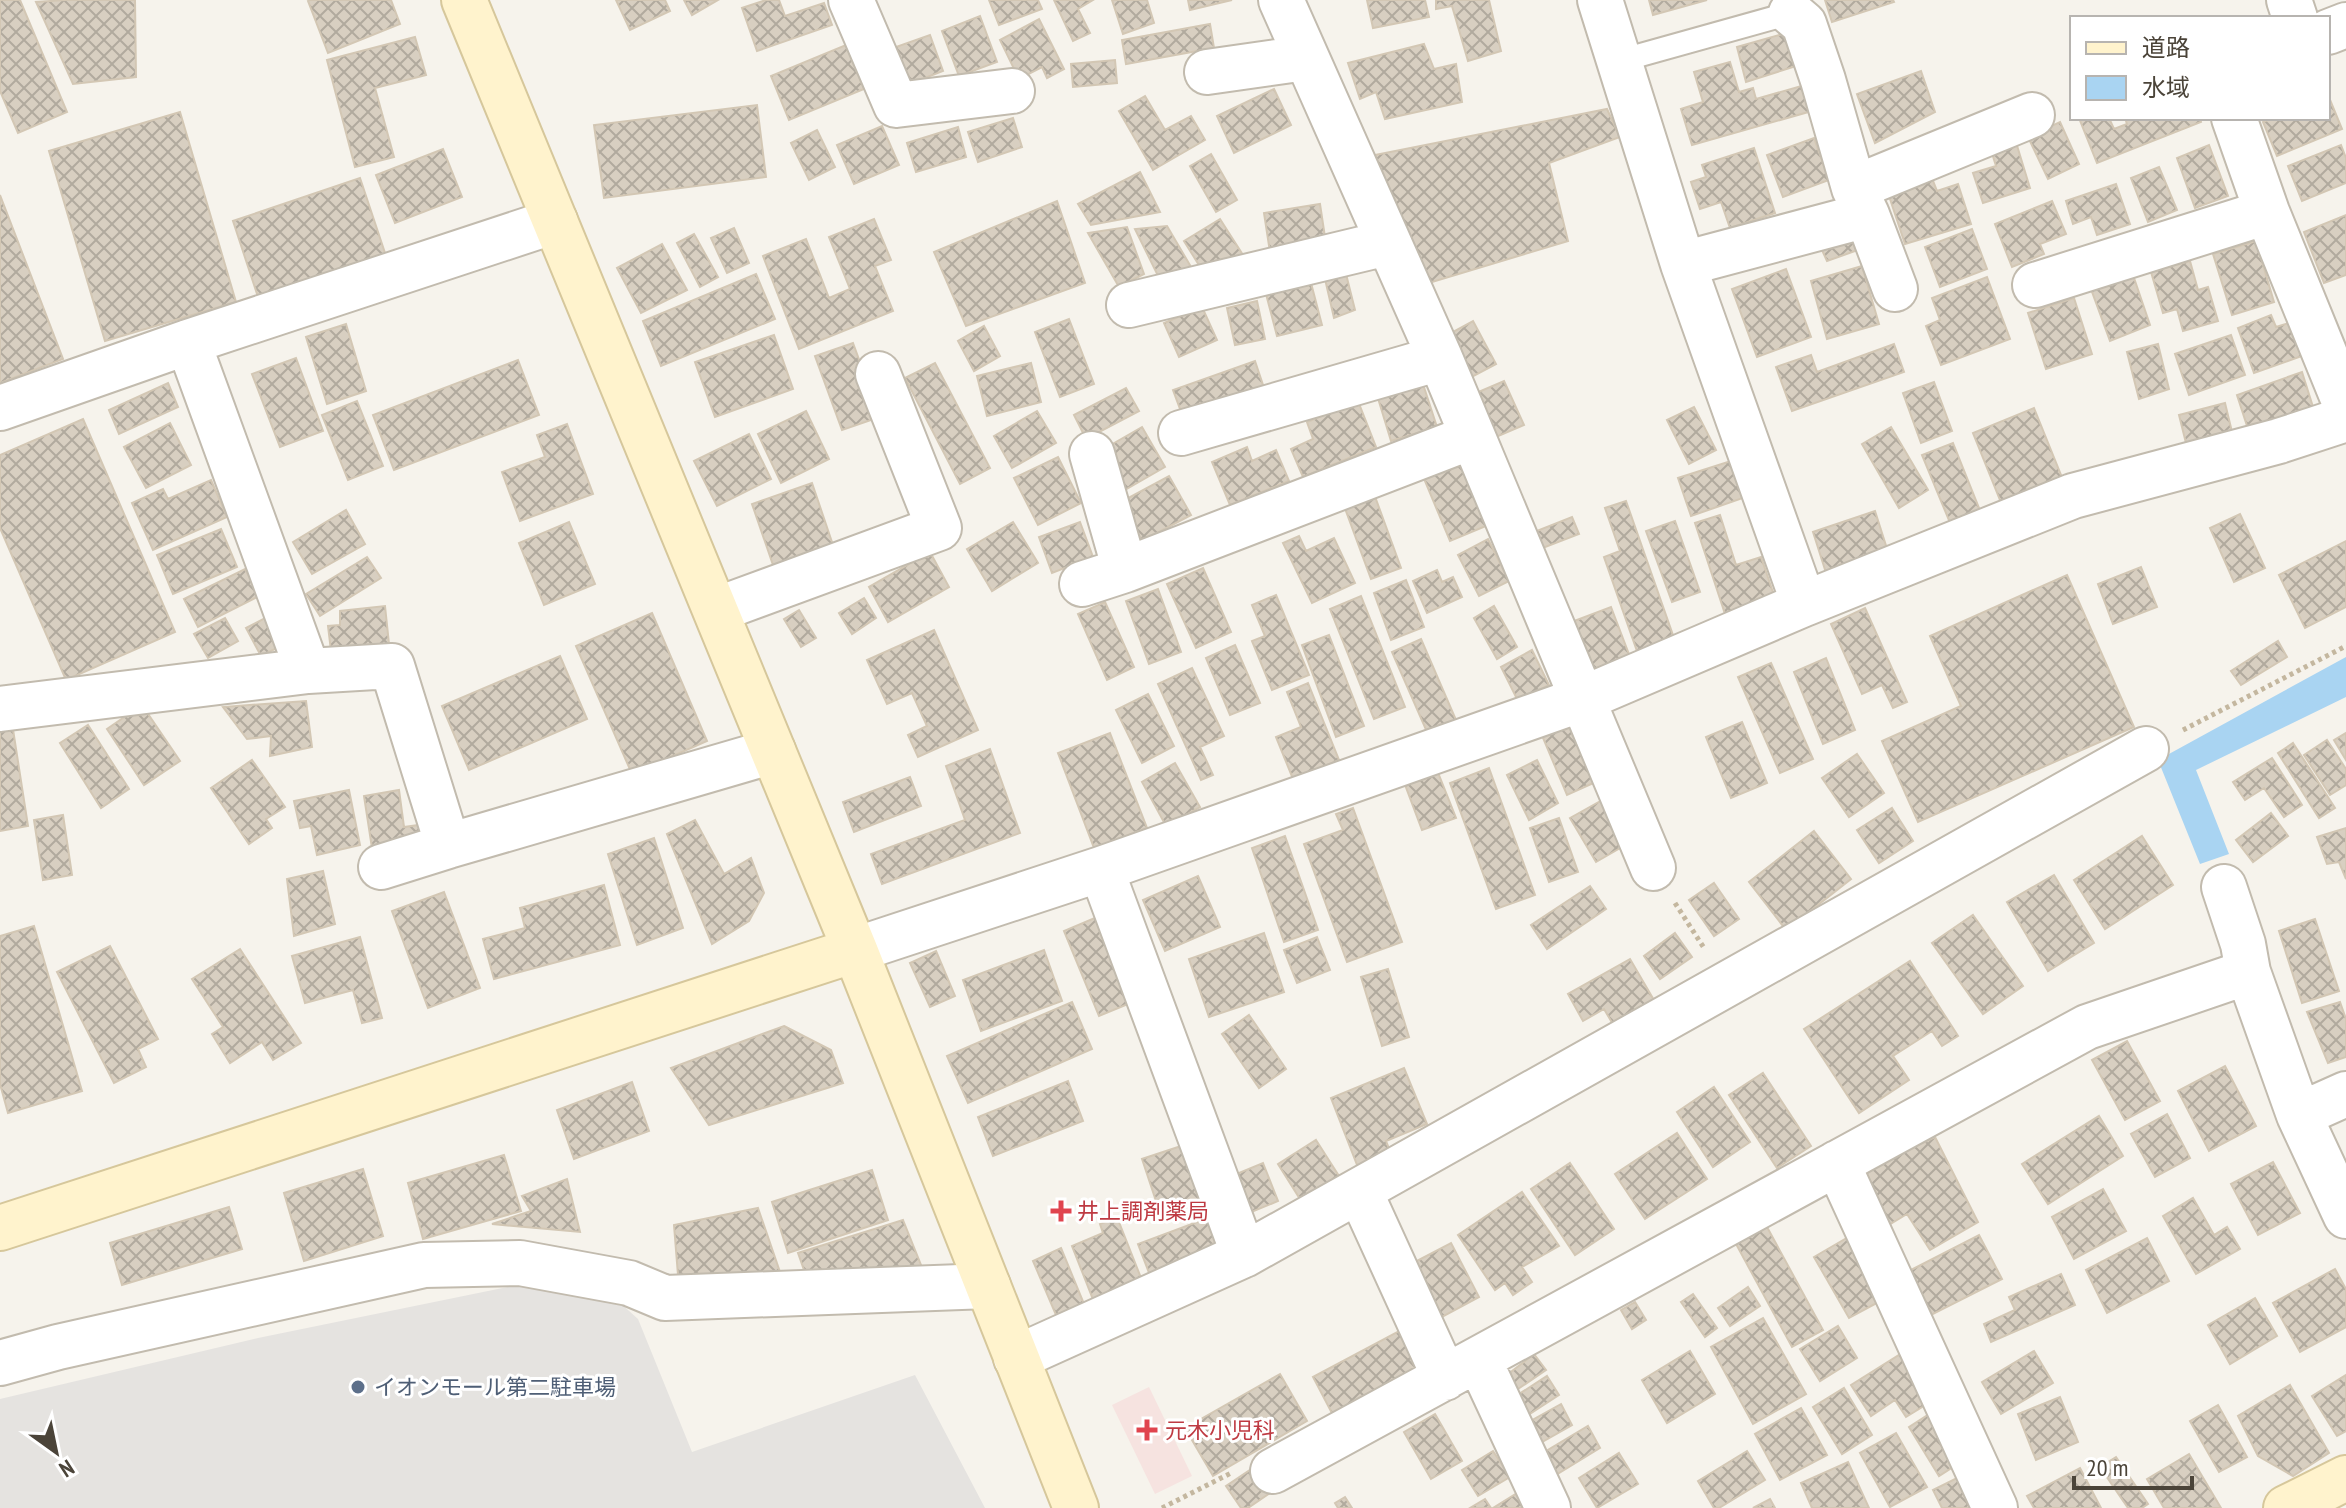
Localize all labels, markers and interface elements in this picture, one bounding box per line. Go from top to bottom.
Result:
legend [2070,16,2330,120]
text: 道路 [2142,32,2190,63]
text: 水域 [2142,72,2190,103]
place label: 井上調剤薬局 [1077,1197,1209,1225]
marker: 井上調剤薬局 [1052,1202,1070,1220]
place label: イオンモール第二駐車場 [374,1373,616,1401]
marker: イオンモール第二駐車場 [349,1378,367,1396]
north arrow [16,1412,96,1492]
place label: 元木小児科 [1165,1416,1275,1444]
marker: 元木小児科 [1136,1419,1158,1441]
scale bar [2074,1440,2192,1490]
text: 20 m [2086,1452,2128,1483]
text: N [54,1454,80,1484]

